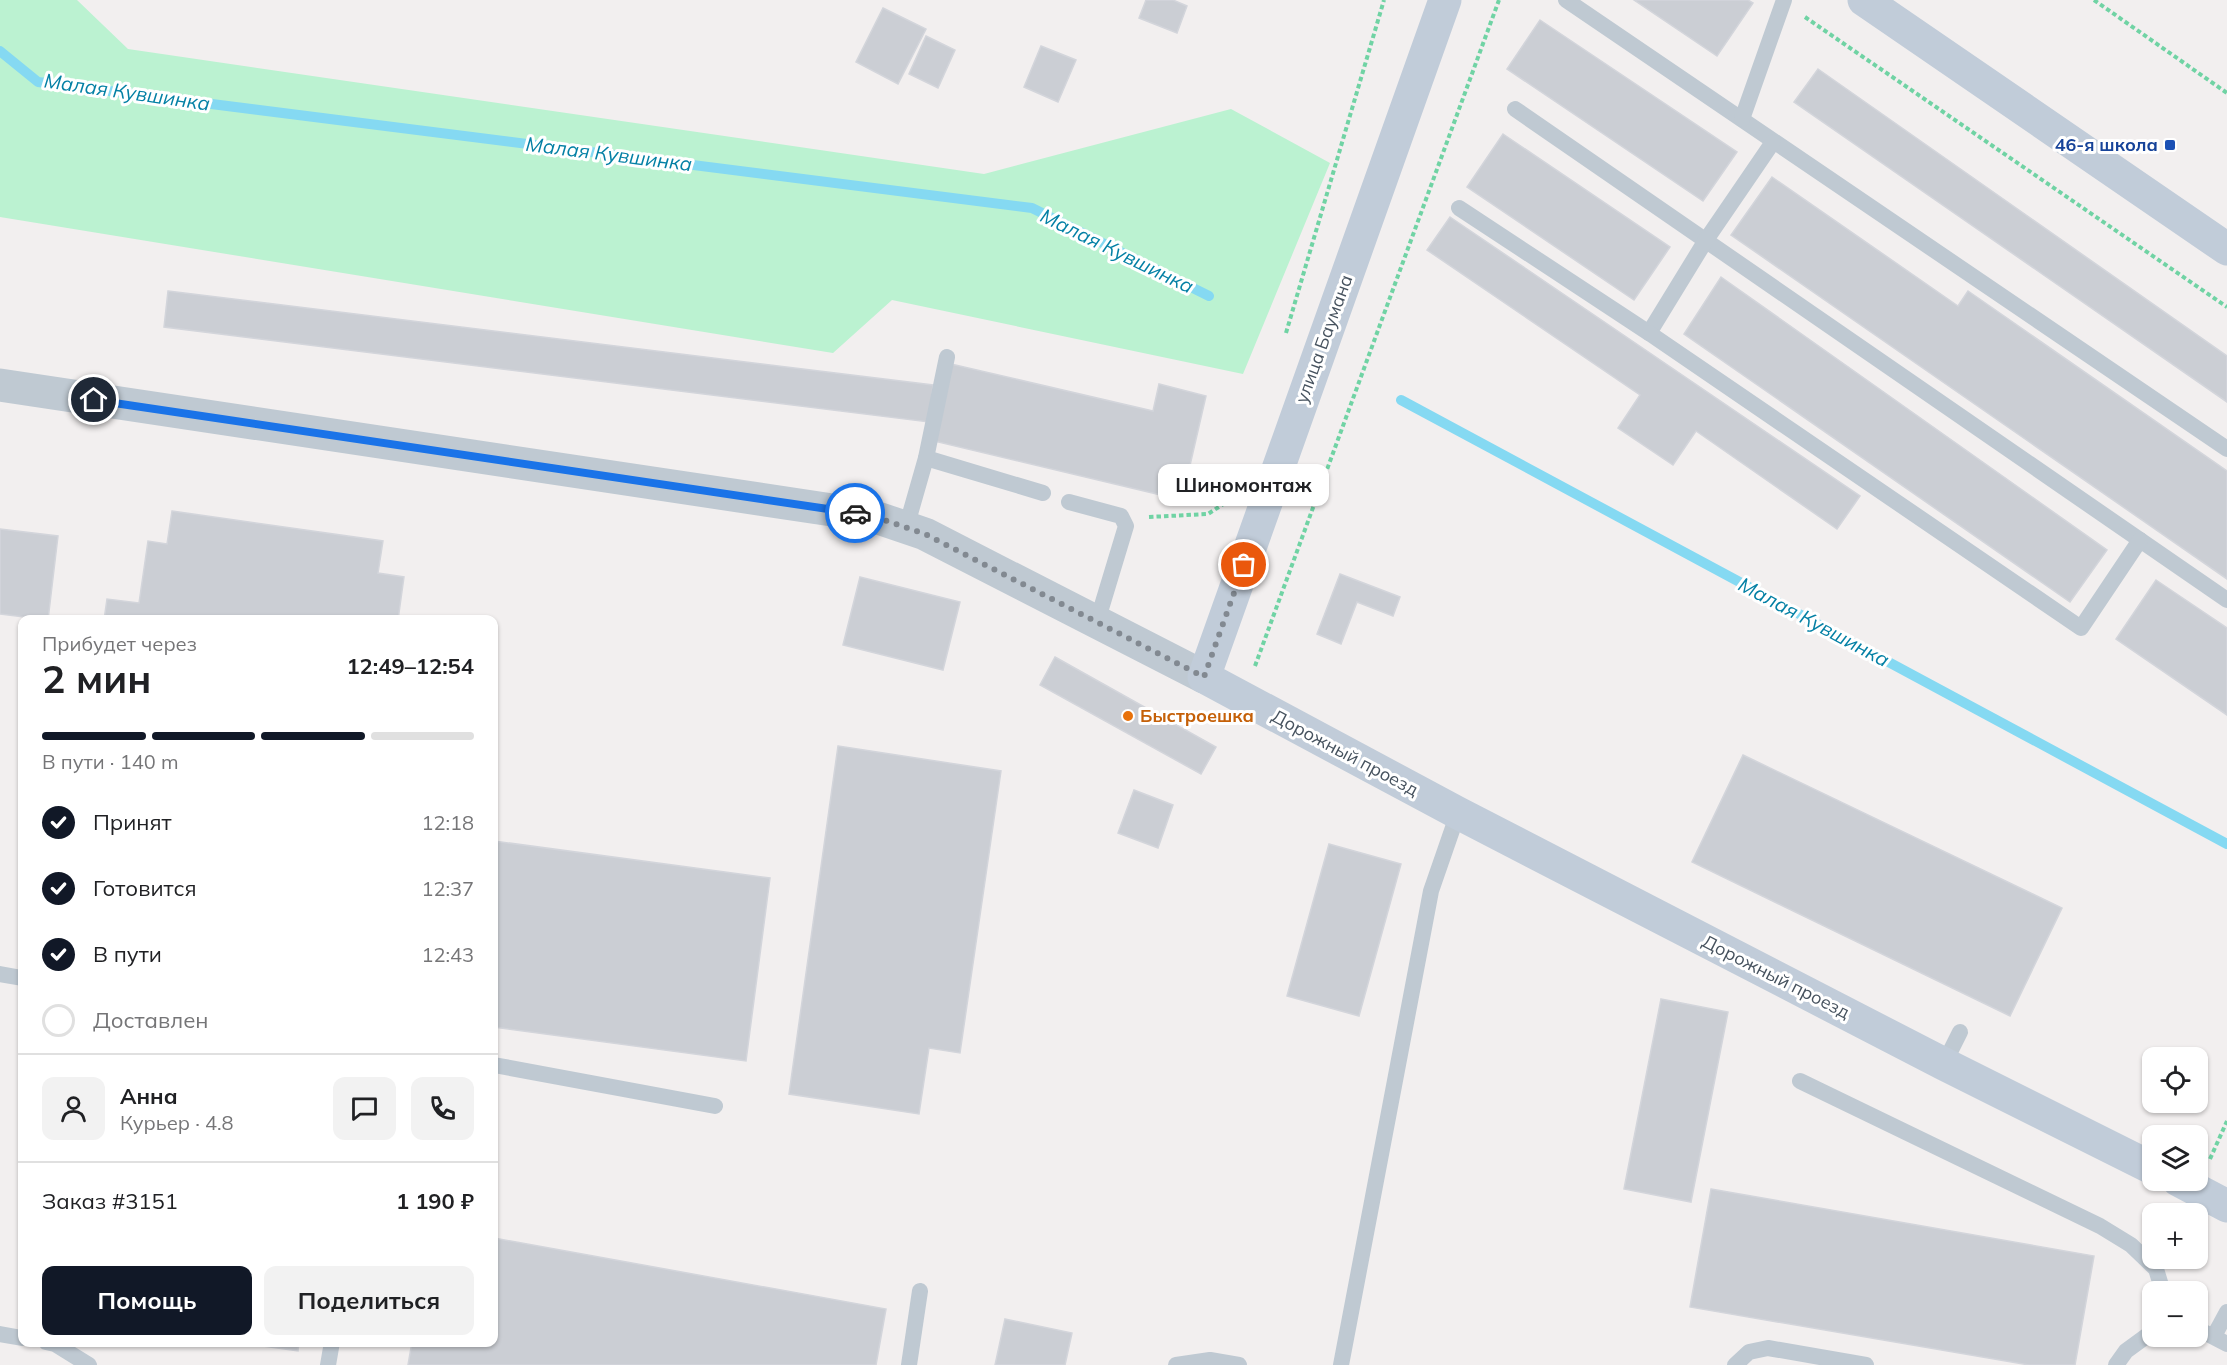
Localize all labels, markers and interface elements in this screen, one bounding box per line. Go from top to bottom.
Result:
water label: Малая Кувшинка [42,67,212,116]
water label: Малая Кувшинка [525,131,694,176]
place label: 46-я школа [2055,133,2158,156]
marker: 46-я школа [2163,138,2177,152]
water label: Малая Кувшинка [1037,203,1198,298]
street label: улица Баумана [1290,272,1357,406]
pin [68,374,119,425]
icon: home [77,383,110,416]
callout: Шиномонтаж [1158,463,1330,505]
text: Шиномонтаж [1175,472,1312,497]
courier [825,483,885,543]
icon: car [839,497,872,530]
pin [1218,539,1269,590]
icon: bag [1227,548,1260,581]
water label: Малая Кувшинка [1735,571,1894,672]
text: Прибудет через [42,631,197,656]
text: 12:49–12:54 [346,652,474,680]
text: 2 мин [42,654,151,703]
place label: Быстроешка [1140,704,1254,727]
street label: Дорожный проезд [1268,704,1423,801]
marker: Быстроешка [1121,709,1135,723]
text: В пути · 140 m [42,749,178,774]
icon: check [42,806,75,839]
text: Принят [93,808,172,836]
text: 12:18 [421,810,474,835]
icon: check [42,872,75,905]
text: Готовится [93,874,197,902]
text: 12:37 [421,876,474,901]
street label: Дорожный проезд [1698,929,1854,1024]
icon: check [42,938,75,971]
text: В пути [93,940,162,968]
text: 12:43 [421,942,474,967]
text: Доставлен [93,1006,209,1034]
map controls [2142,1047,2208,1347]
button: locate [2142,1047,2208,1113]
button: person [42,1077,105,1140]
button: chat [333,1077,396,1140]
button: phone [411,1077,474,1140]
text: Анна [120,1082,178,1110]
text: Курьер · 4.8 [120,1110,234,1135]
button: layers [2142,1125,2208,1191]
text: Заказ #3151 [42,1187,178,1215]
text: 1 190 ₽ [396,1187,474,1215]
button: + [2142,1203,2208,1269]
button: Помощь [42,1266,252,1335]
button: Поделиться [264,1266,474,1335]
button: − [2142,1281,2208,1347]

